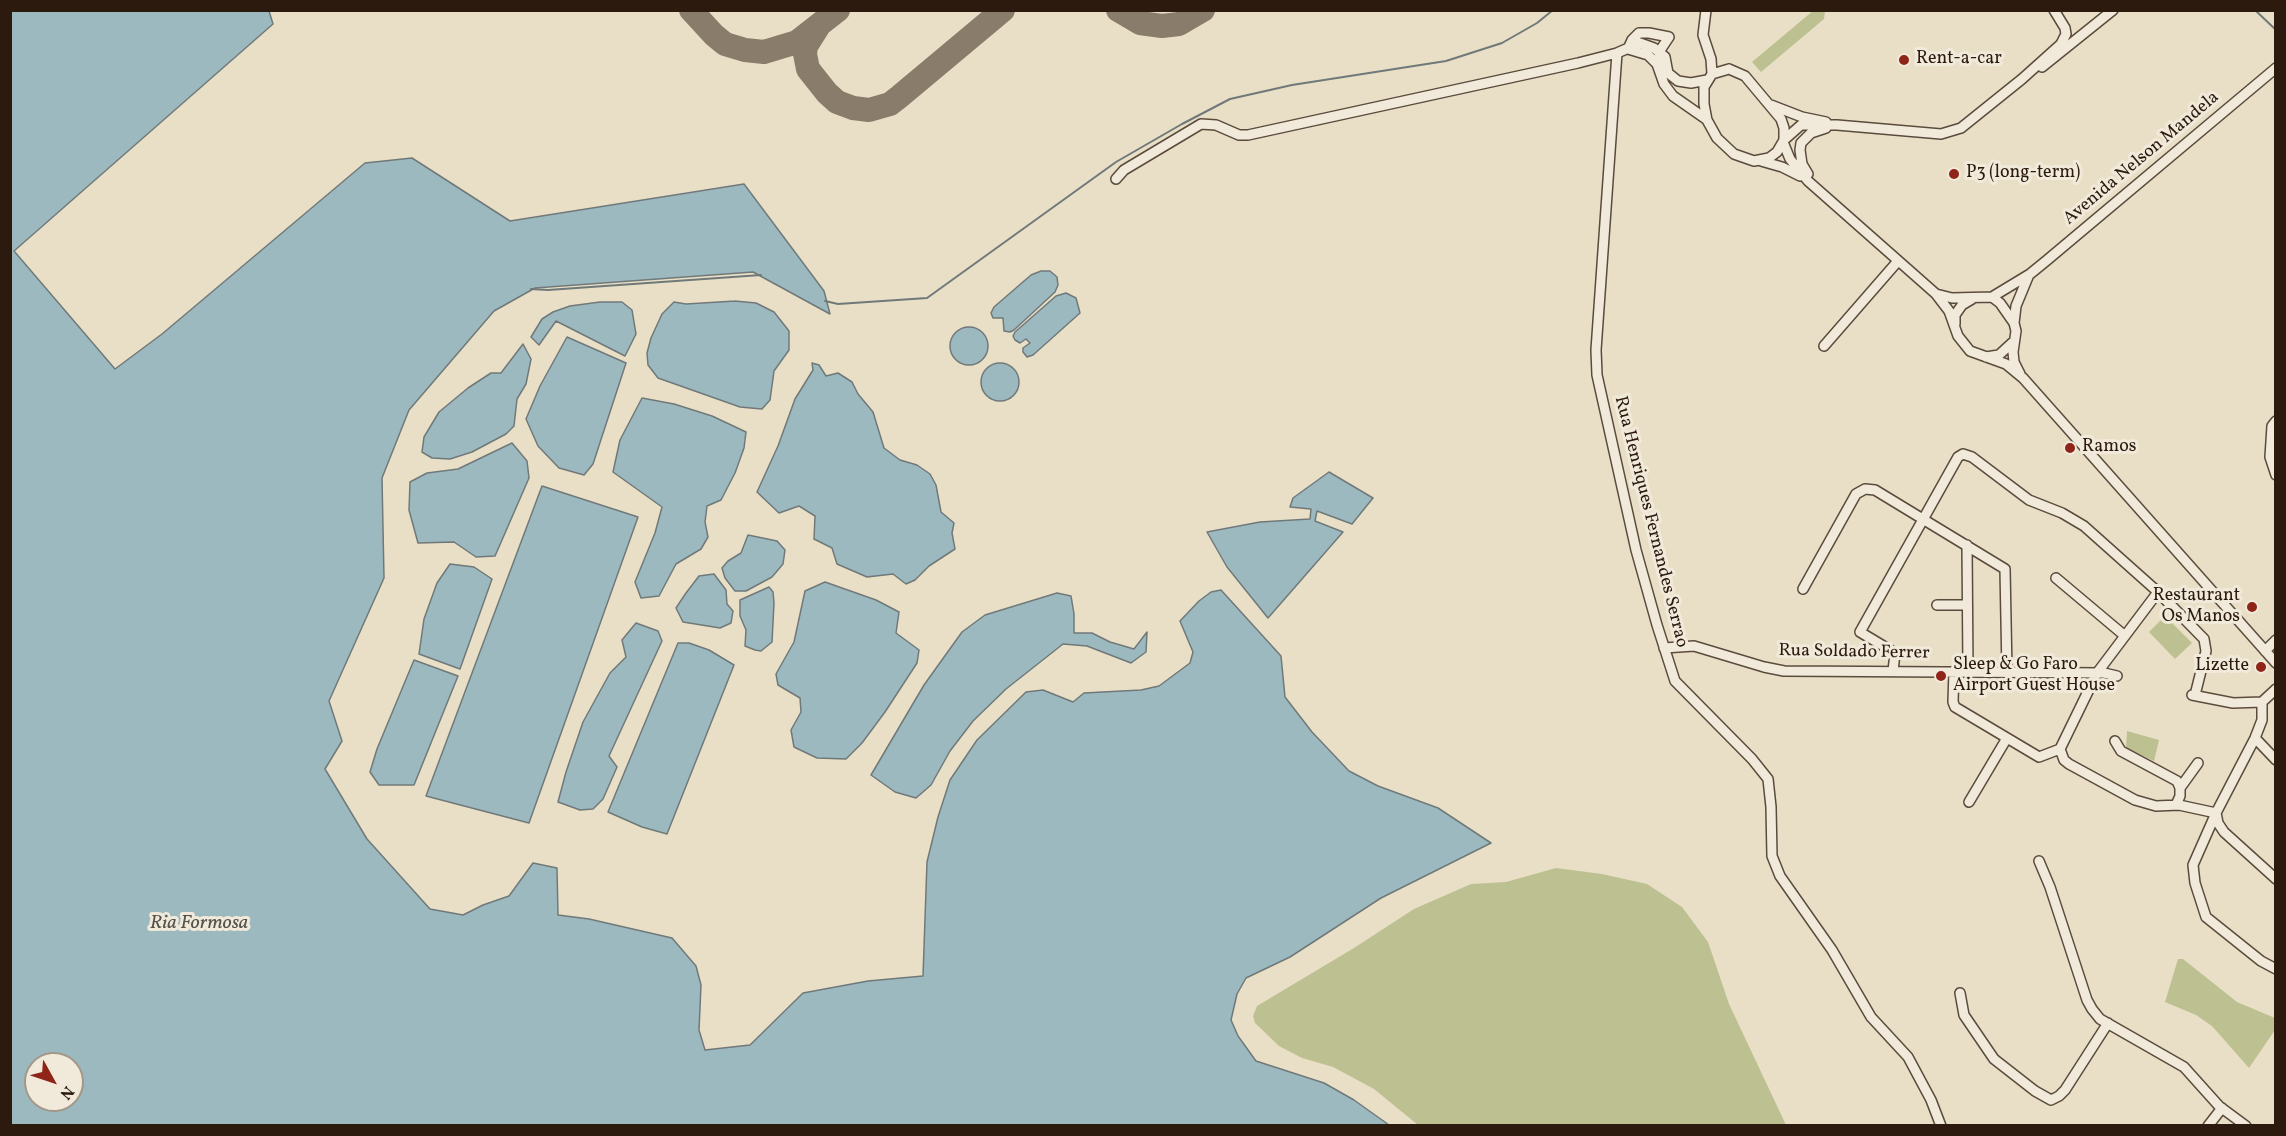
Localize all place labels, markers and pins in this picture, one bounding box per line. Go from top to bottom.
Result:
place label: Rent-a-car [1916,49,2002,71]
marker: Rent-a-car [1897,53,1911,67]
place label: P3 (long-term) [1966,163,2080,185]
marker: P3 (long-term) [1947,167,1961,181]
place label: Ramos [2082,437,2136,459]
marker: Ramos [2063,441,2077,455]
place label: Restaurant Os Manos [2153,586,2240,628]
marker: Restaurant Os Manos [2245,600,2259,614]
place label: Sleep & Go Faro Airport Guest House [1953,655,2115,698]
place label: Lizette [2195,656,2249,678]
marker: Lizette [2254,660,2268,674]
marker: Sleep & Go Faro Airport Guest House [1934,669,1948,683]

